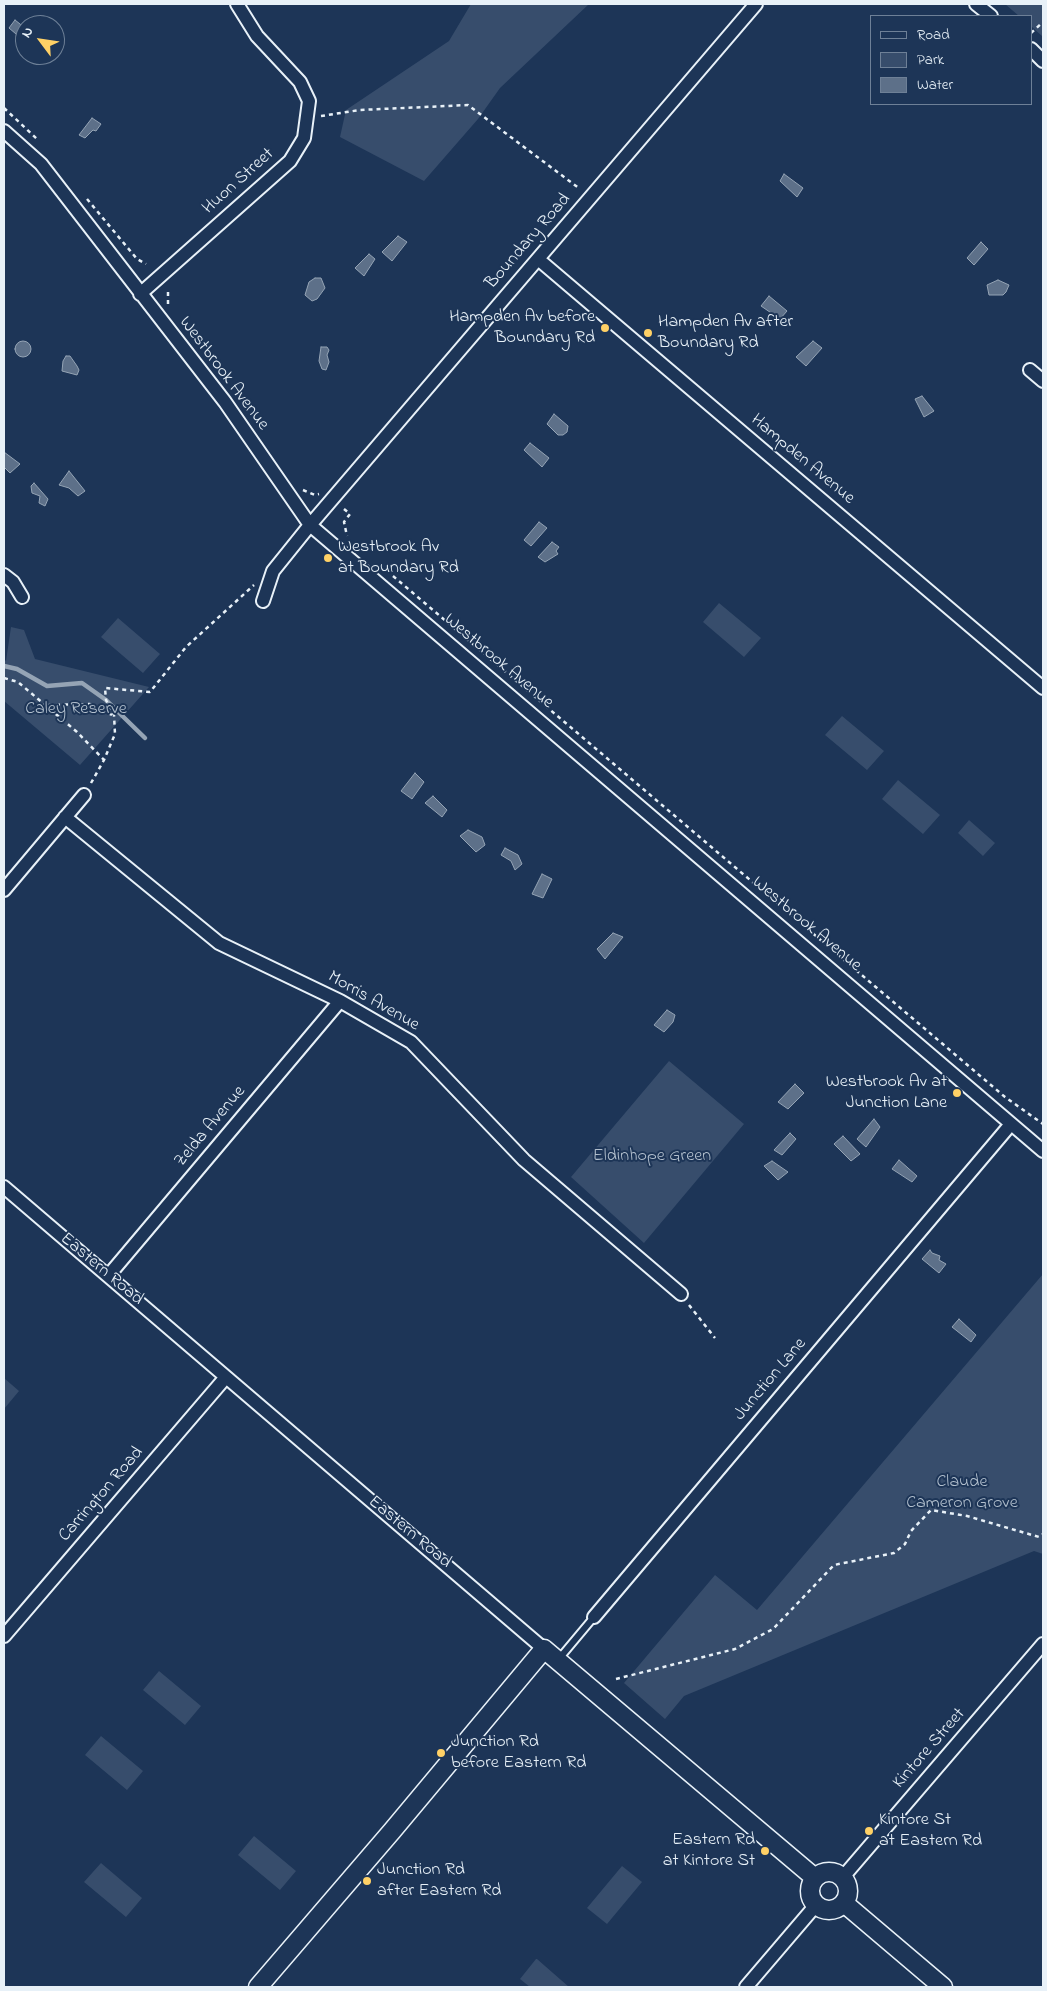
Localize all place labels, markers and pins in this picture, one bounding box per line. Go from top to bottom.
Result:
place label: Hampden Av before Boundary Rd [449,307,595,350]
place label: Hampden Av after Boundary Rd [658,312,793,354]
marker: Hampden Av before Boundary Rd [599,322,611,334]
marker: Hampden Av after Boundary Rd [642,327,654,339]
place label: Westbrook Av at Boundary Rd [338,537,459,580]
marker: Westbrook Av at Boundary Rd [322,552,334,564]
place label: Westbrook Av at Junction Lane [826,1072,947,1114]
marker: Westbrook Av at Junction Lane [951,1087,963,1099]
place label: Junction Rd before Eastern Rd [451,1732,586,1775]
marker: Junction Rd before Eastern Rd [435,1747,447,1759]
place label: Kintore St at Eastern Rd [879,1810,982,1852]
marker: Kintore St at Eastern Rd [863,1825,875,1837]
place label: Eastern Rd at Kintore St [663,1830,755,1872]
marker: Eastern Rd at Kintore St [759,1845,771,1857]
place label: Junction Rd after Eastern Rd [377,1860,501,1902]
marker: Junction Rd after Eastern Rd [361,1875,373,1887]

